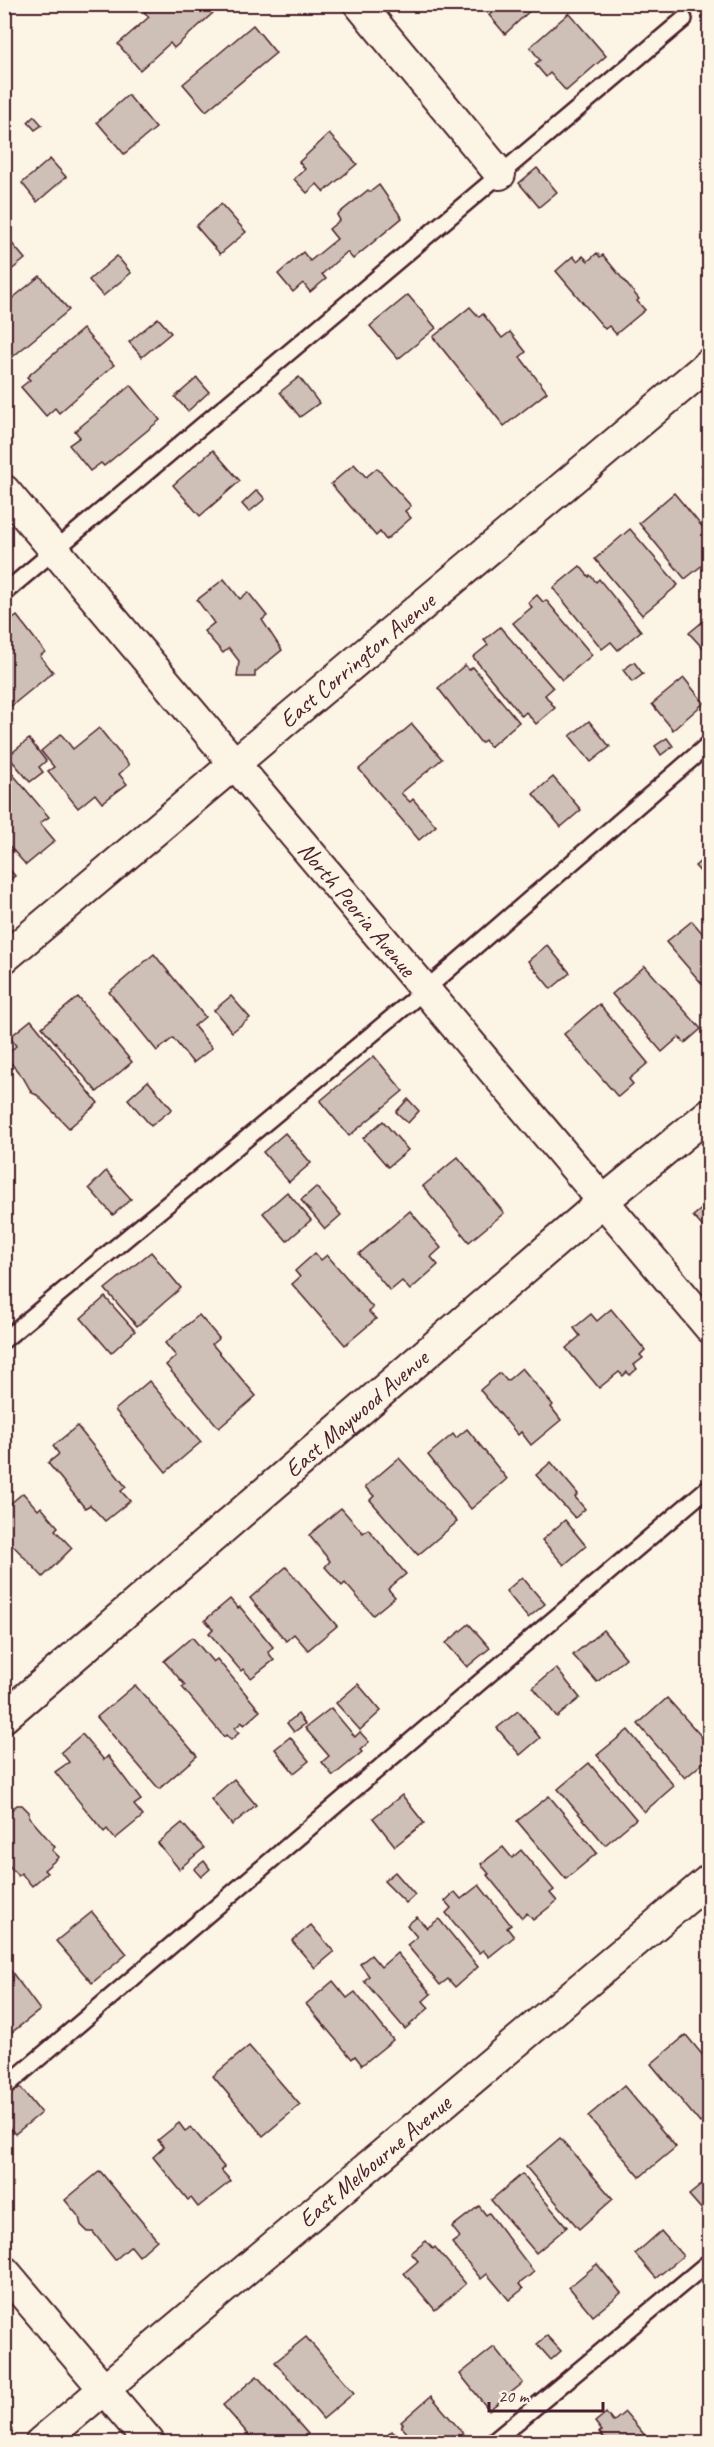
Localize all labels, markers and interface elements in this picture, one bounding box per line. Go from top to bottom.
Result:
street label: East Corrington Avenue [273,585,443,734]
street label: North Peoria Avenue [292,835,424,984]
street label: East Maywood Avenue [278,1342,436,1484]
street label: East Melbourne Avenue [292,2087,459,2234]
scale bar [489,2375,603,2413]
text: 20 m [498,2385,531,2407]

